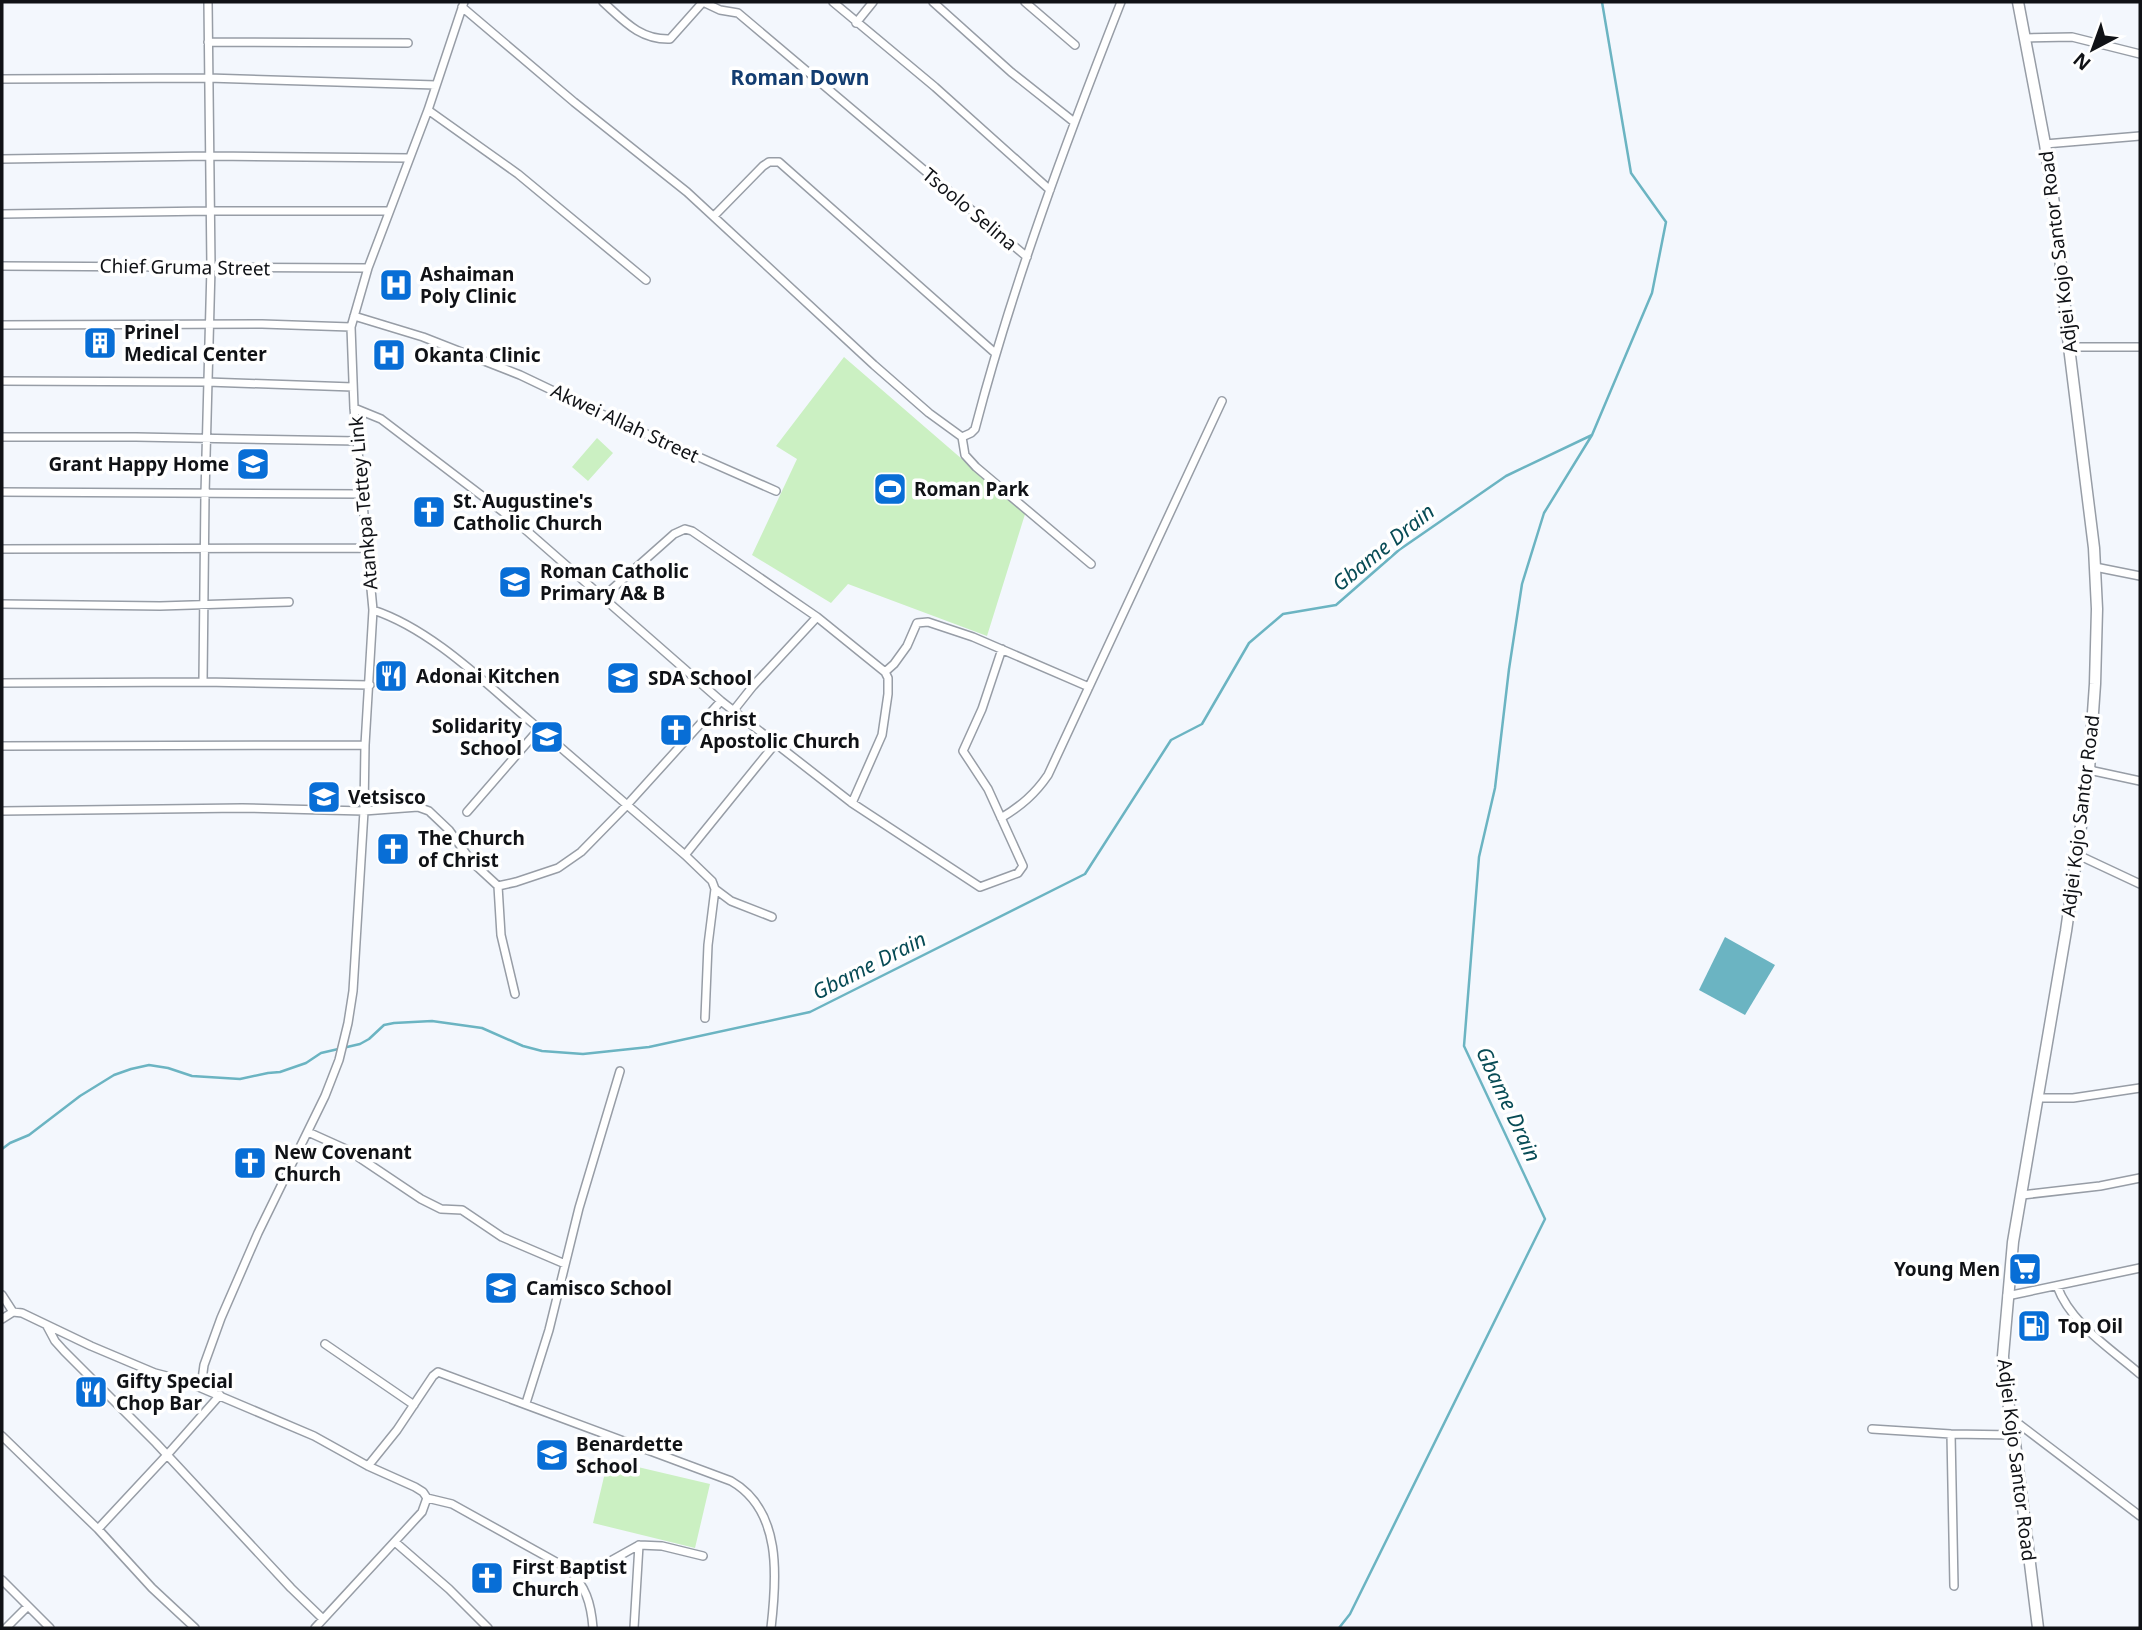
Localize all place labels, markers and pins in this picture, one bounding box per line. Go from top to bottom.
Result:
place label: Ashaiman Poly Clinic [420,261,517,309]
hospital icon: Ashaiman Poly Clinic [377,266,415,304]
place label: Prinel Medical Center [124,319,267,367]
building icon: Prinel Medical Center [81,324,119,362]
hospital icon: Okanta Clinic [370,336,408,374]
place label: Okanta Clinic [414,342,541,368]
school or university icon: Grant Happy Home [234,445,272,483]
place label: Grant Happy Home [49,451,229,477]
sports icon: Roman Park [871,470,909,508]
place label: Roman Park [914,476,1029,502]
place label: St. Augustine's Catholic Church [453,488,602,536]
church icon: St. Augustine's Catholic Church [410,493,448,531]
place label: Roman Catholic Primary A& B [540,558,689,606]
school or university icon: Roman Catholic Primary A& B [496,563,534,601]
restaurant icon: Adonai Kitchen [372,657,410,695]
school or university icon: SDA School [604,659,642,697]
place label: Adonai Kitchen [416,663,560,689]
place label: SDA School [648,665,752,691]
place label: Christ Apostolic Church [700,706,860,754]
church icon: Christ Apostolic Church [657,711,695,749]
place label: Solidarity School [432,713,522,761]
school or university icon: Solidarity School [528,718,566,756]
school or university icon: Vetsisco [305,778,343,816]
place label: Vetsisco [348,784,426,810]
place label: The Church of Christ [418,825,525,873]
church icon: The Church of Christ [374,830,412,868]
place label: New Covenant Church [274,1139,412,1187]
church icon: New Covenant Church [231,1144,269,1182]
supermarket icon: Young Men [2006,1250,2044,1288]
place label: Young Men [1894,1256,2000,1282]
school or university icon: Camisco School [482,1269,520,1307]
place label: Camisco School [526,1275,672,1301]
fuel station icon: Top Oil [2015,1307,2053,1345]
place label: Top Oil [2058,1313,2123,1339]
place label: Gifty Special Chop Bar [116,1368,233,1416]
restaurant icon: Gifty Special Chop Bar [72,1373,110,1411]
place label: Benardette School [576,1431,683,1479]
school or university icon: Benardette School [533,1436,571,1474]
place label: First Baptist Church [512,1554,627,1602]
church icon: First Baptist Church [468,1559,506,1597]

